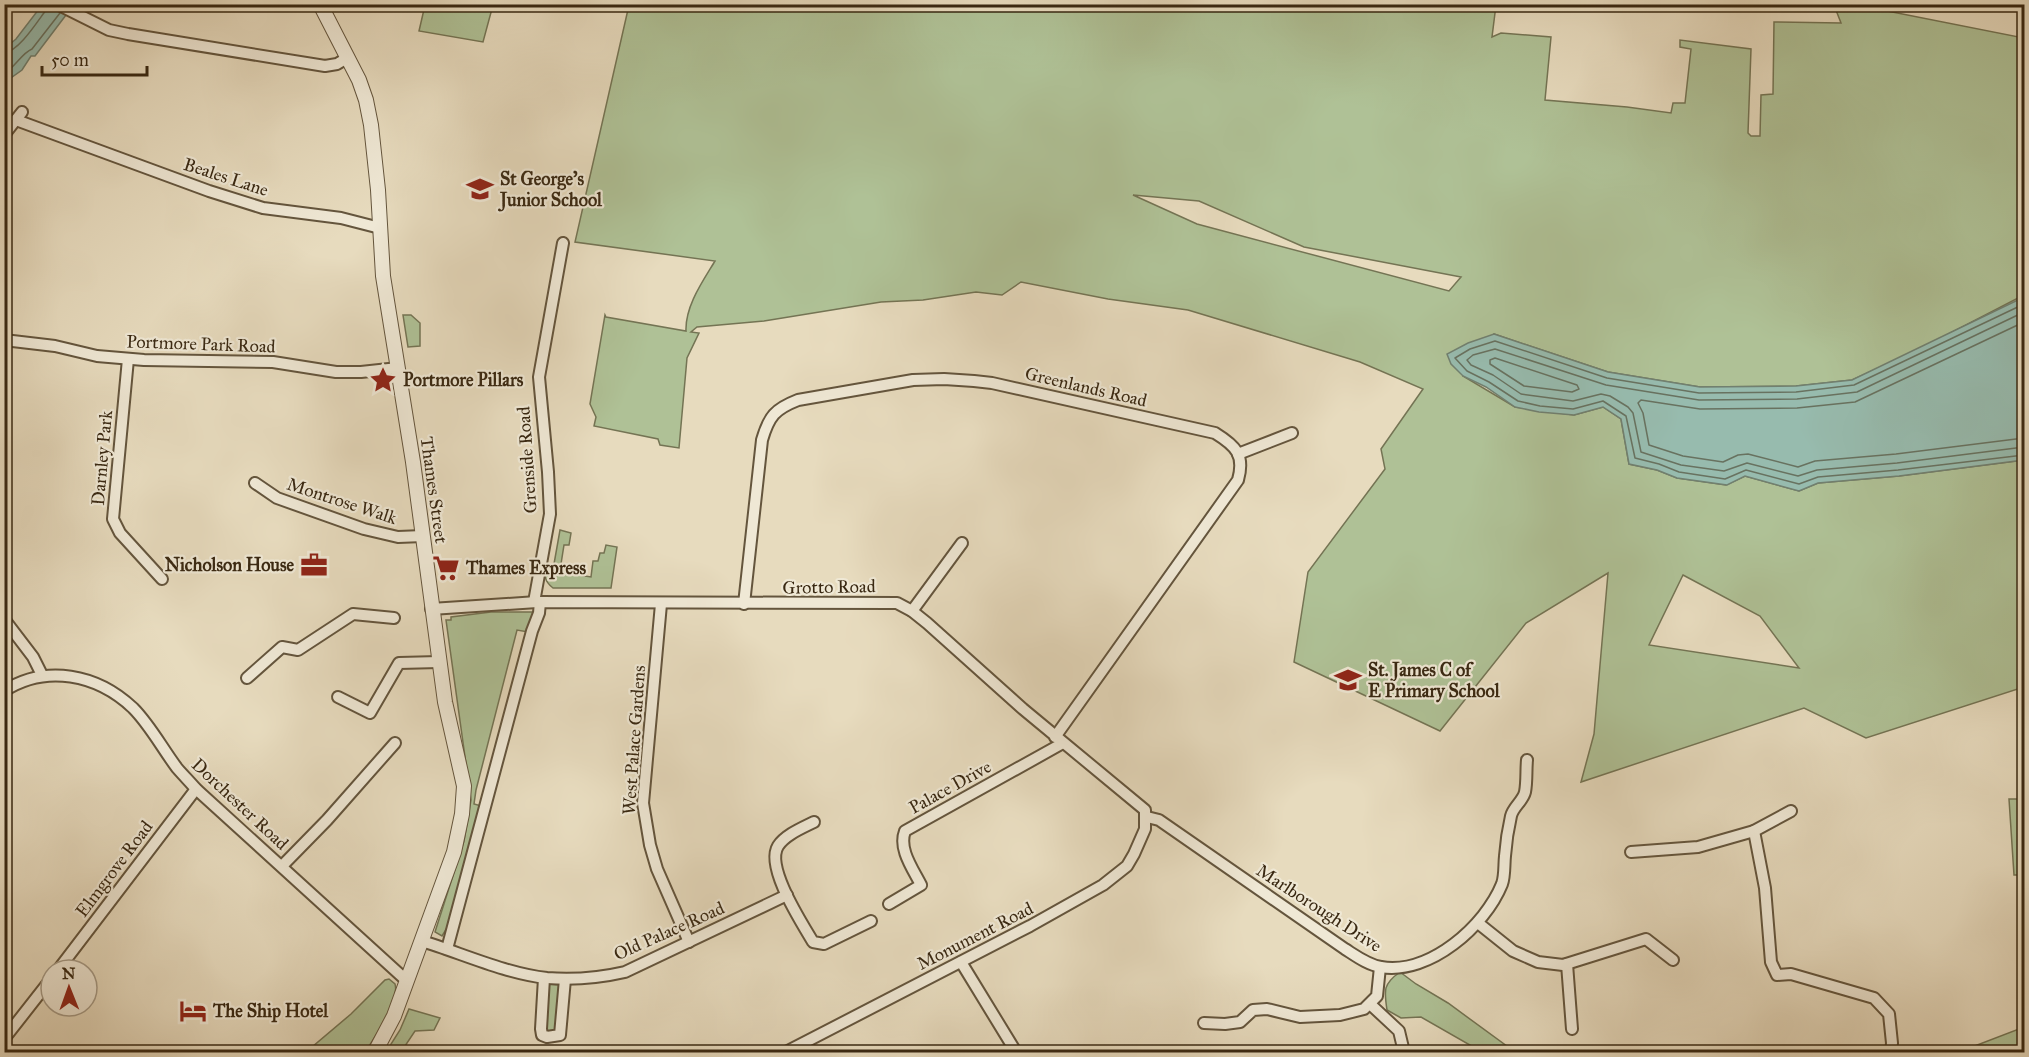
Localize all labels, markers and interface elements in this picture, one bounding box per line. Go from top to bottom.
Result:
scale bar [42,39,147,77]
text: 50 m [51,49,89,71]
street label: Beales Lane [181,153,271,201]
place label: St George's Junior School [498,168,603,212]
school or university icon: St George's Junior School [465,174,495,204]
street label: Portmore Park Road [126,330,276,358]
street label: Greenlands Road [1023,362,1149,412]
place icon: Portmore Pillars [368,365,398,395]
place label: Portmore Pillars [403,369,524,391]
street label: Grenside Road [512,406,542,514]
street label: Darnley Park [87,409,117,506]
street label: Thames Street [416,435,452,545]
street label: Montrose Walk [284,473,400,529]
office icon: Nicholson House [299,550,329,580]
supermarket icon: Thames Express [431,553,461,583]
place label: Nicholson House [165,554,294,576]
place label: Thames Express [465,557,586,580]
street label: Grotto Road [782,575,876,599]
place label: St. James C of E Primary School [1368,659,1501,703]
street label: West Palace Gardens [618,664,650,816]
school or university icon: St. James C of E Primary School [1333,665,1363,695]
street label: Dorchester Road [187,754,293,854]
street label: Palace Drive [905,755,995,819]
street label: Elmgrove Road [71,816,158,922]
street label: Marlborough Drive [1252,859,1386,958]
street label: Old Palace Road [610,897,728,965]
street label: Monument Road [913,897,1037,975]
north arrow [39,958,99,1018]
text: N [62,964,76,983]
hotel icon: The Ship Hotel [178,996,208,1026]
place label: The Ship Hotel [212,1000,329,1023]

